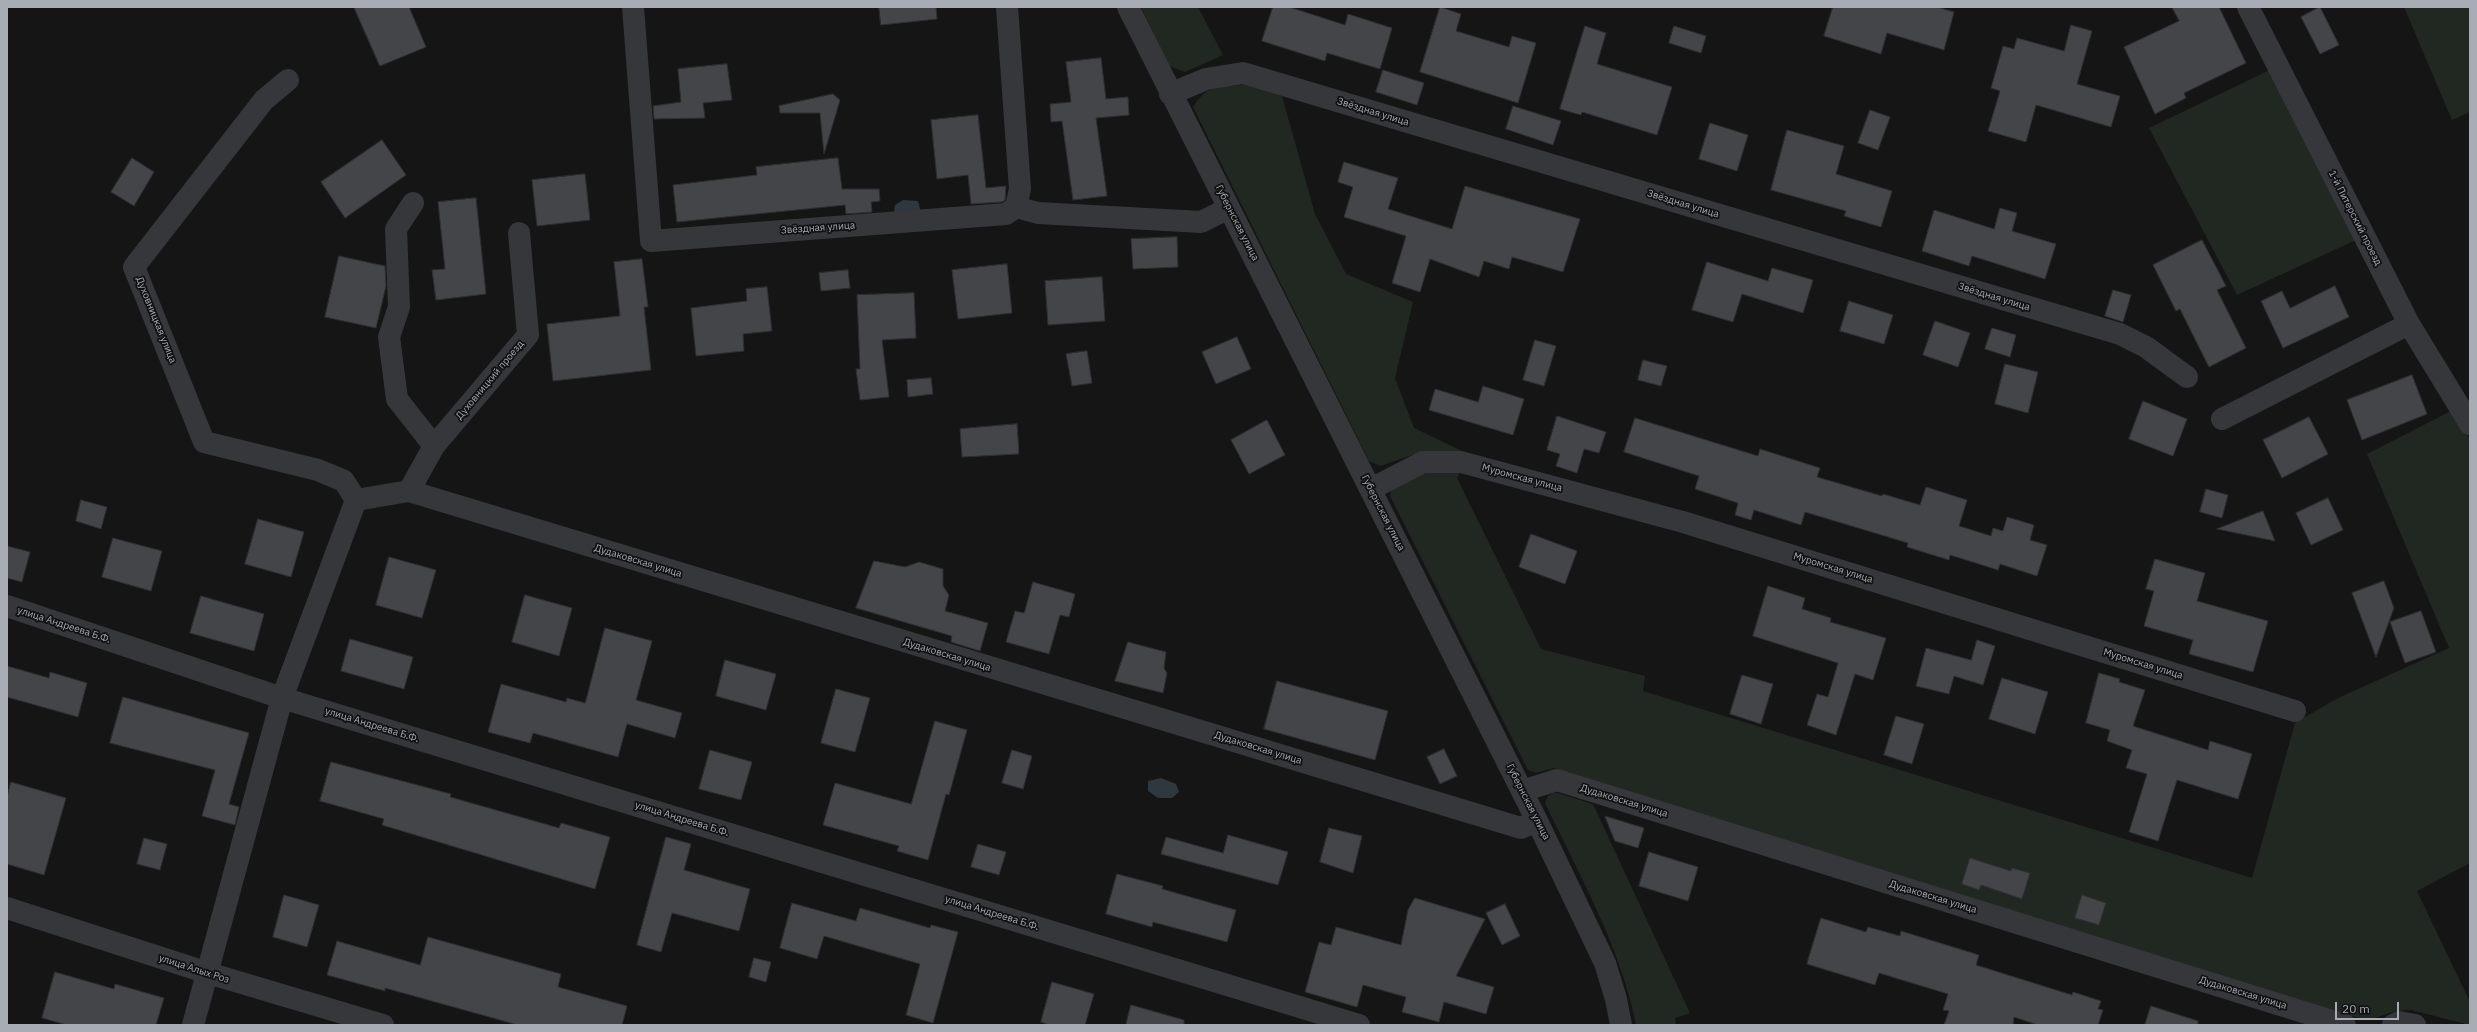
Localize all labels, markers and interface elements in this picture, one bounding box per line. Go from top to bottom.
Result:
street label: Звёздная улица [1336,95,1410,129]
street label: 1-й Питерский проезд [2326,168,2384,268]
street label: Губернская улица [1213,183,1261,263]
street label: Звёздная улица [1646,187,1720,221]
street label: Звёздная улица [780,219,856,237]
street label: Духовницкая улица [133,275,179,365]
street label: Звёздная улица [1957,280,2031,314]
street label: Духовницкий проезд [453,338,527,422]
street label: Муромская улица [1481,462,1563,494]
street label: Губернская улица [1359,473,1407,553]
street label: Дудаковская улица [593,542,683,580]
street label: Муромская улица [1792,550,1874,586]
street label: улица Андреева Б.Ф. [16,604,112,646]
street label: Дудаковская улица [902,636,992,674]
street label: Муромская улица [2102,646,2184,682]
street label: улица Андреева Б.Ф. [324,705,420,745]
street label: Дудаковская улица [1213,729,1303,767]
street label: Губернская улица [1504,762,1552,842]
street label: Дудаковская улица [1579,782,1669,820]
street label: улица Андреева Б.Ф. [634,799,730,839]
street label: Дудаковская улица [1888,878,1978,916]
street label: улица Андреева Б.Ф. [944,893,1040,933]
street label: улица Алых Роз [157,952,231,986]
street label: Дудаковская улица [2198,974,2288,1012]
scale bar [2337,994,2401,1020]
text: 20 m [2342,1001,2370,1016]

